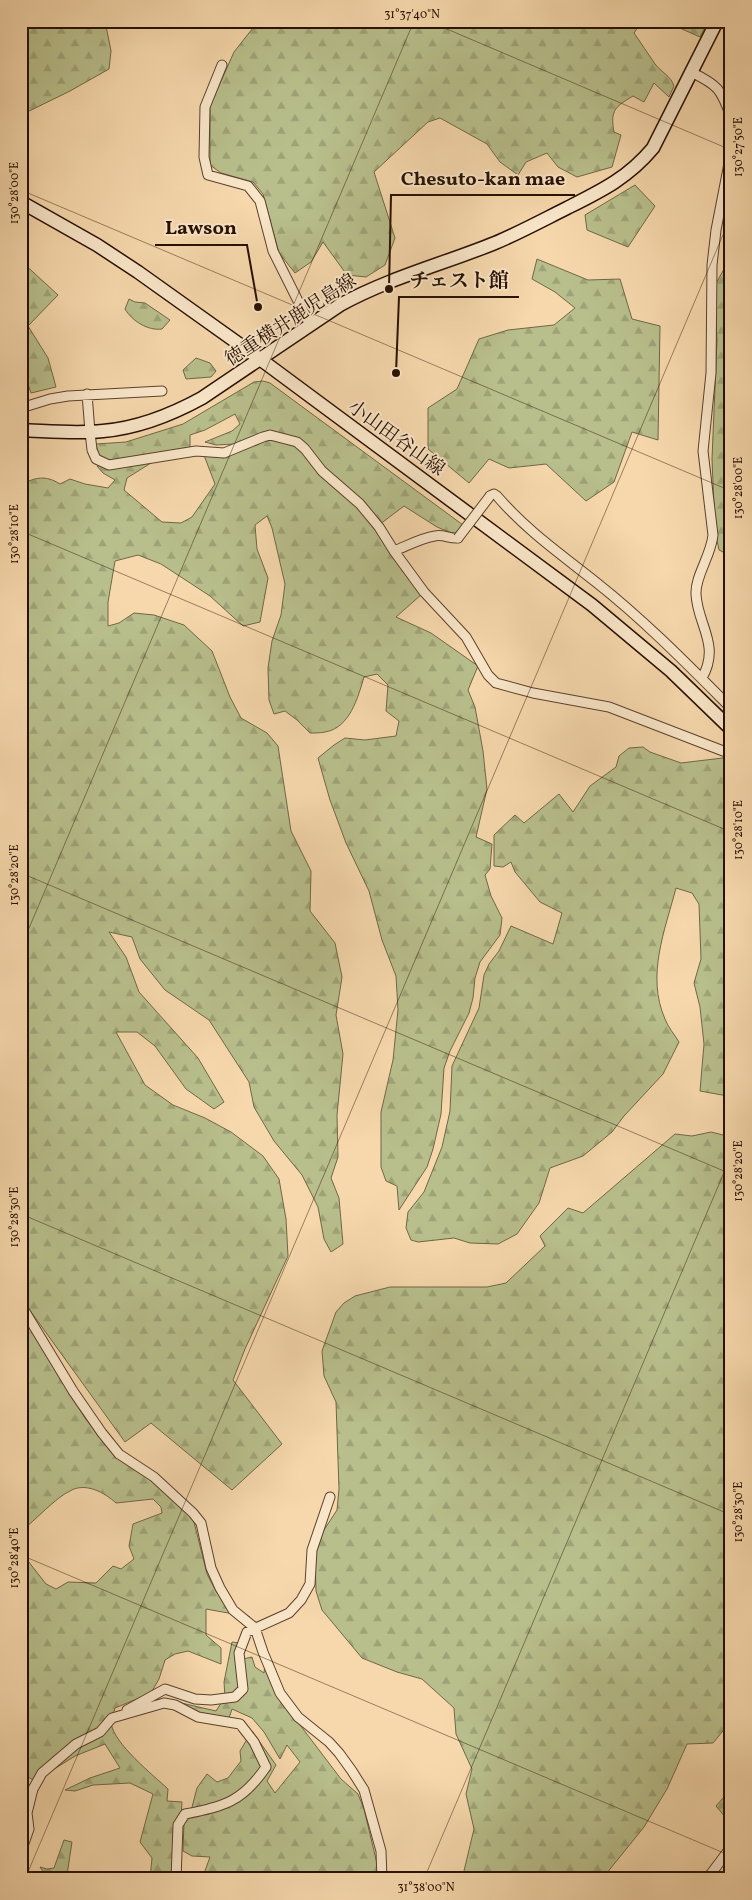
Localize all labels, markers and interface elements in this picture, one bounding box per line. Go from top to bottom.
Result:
text: 31°37'40"N [384,7,440,23]
text: 130°27'50"E [731,117,747,177]
callout: Chesuto-kan mae [391,160,575,195]
text: 130°28'00"E [7,162,23,224]
text: Chesuto-kan mae [401,166,565,194]
callout: Lawson [155,210,247,245]
text: Lawson [165,215,237,243]
callout: チェスト館 [399,262,519,297]
street label: 徳重横井鹿児島線 [220,268,362,373]
text: チェスト館 [409,268,509,296]
street label: 小山田谷山線 [342,395,450,483]
text: 130°28'00"E [731,457,747,519]
text: 130°28'10"E [7,504,23,564]
text: 130°28'10"E [731,800,747,860]
text: 130°28'20"E [7,844,23,906]
text: 130°28'20"E [731,1140,747,1202]
text: 130°28'30"E [7,1186,23,1248]
text: 130°28'30"E [731,1481,747,1543]
text: 130°28'40"E [7,1527,23,1589]
text: 31°38'00"N [397,1880,455,1896]

